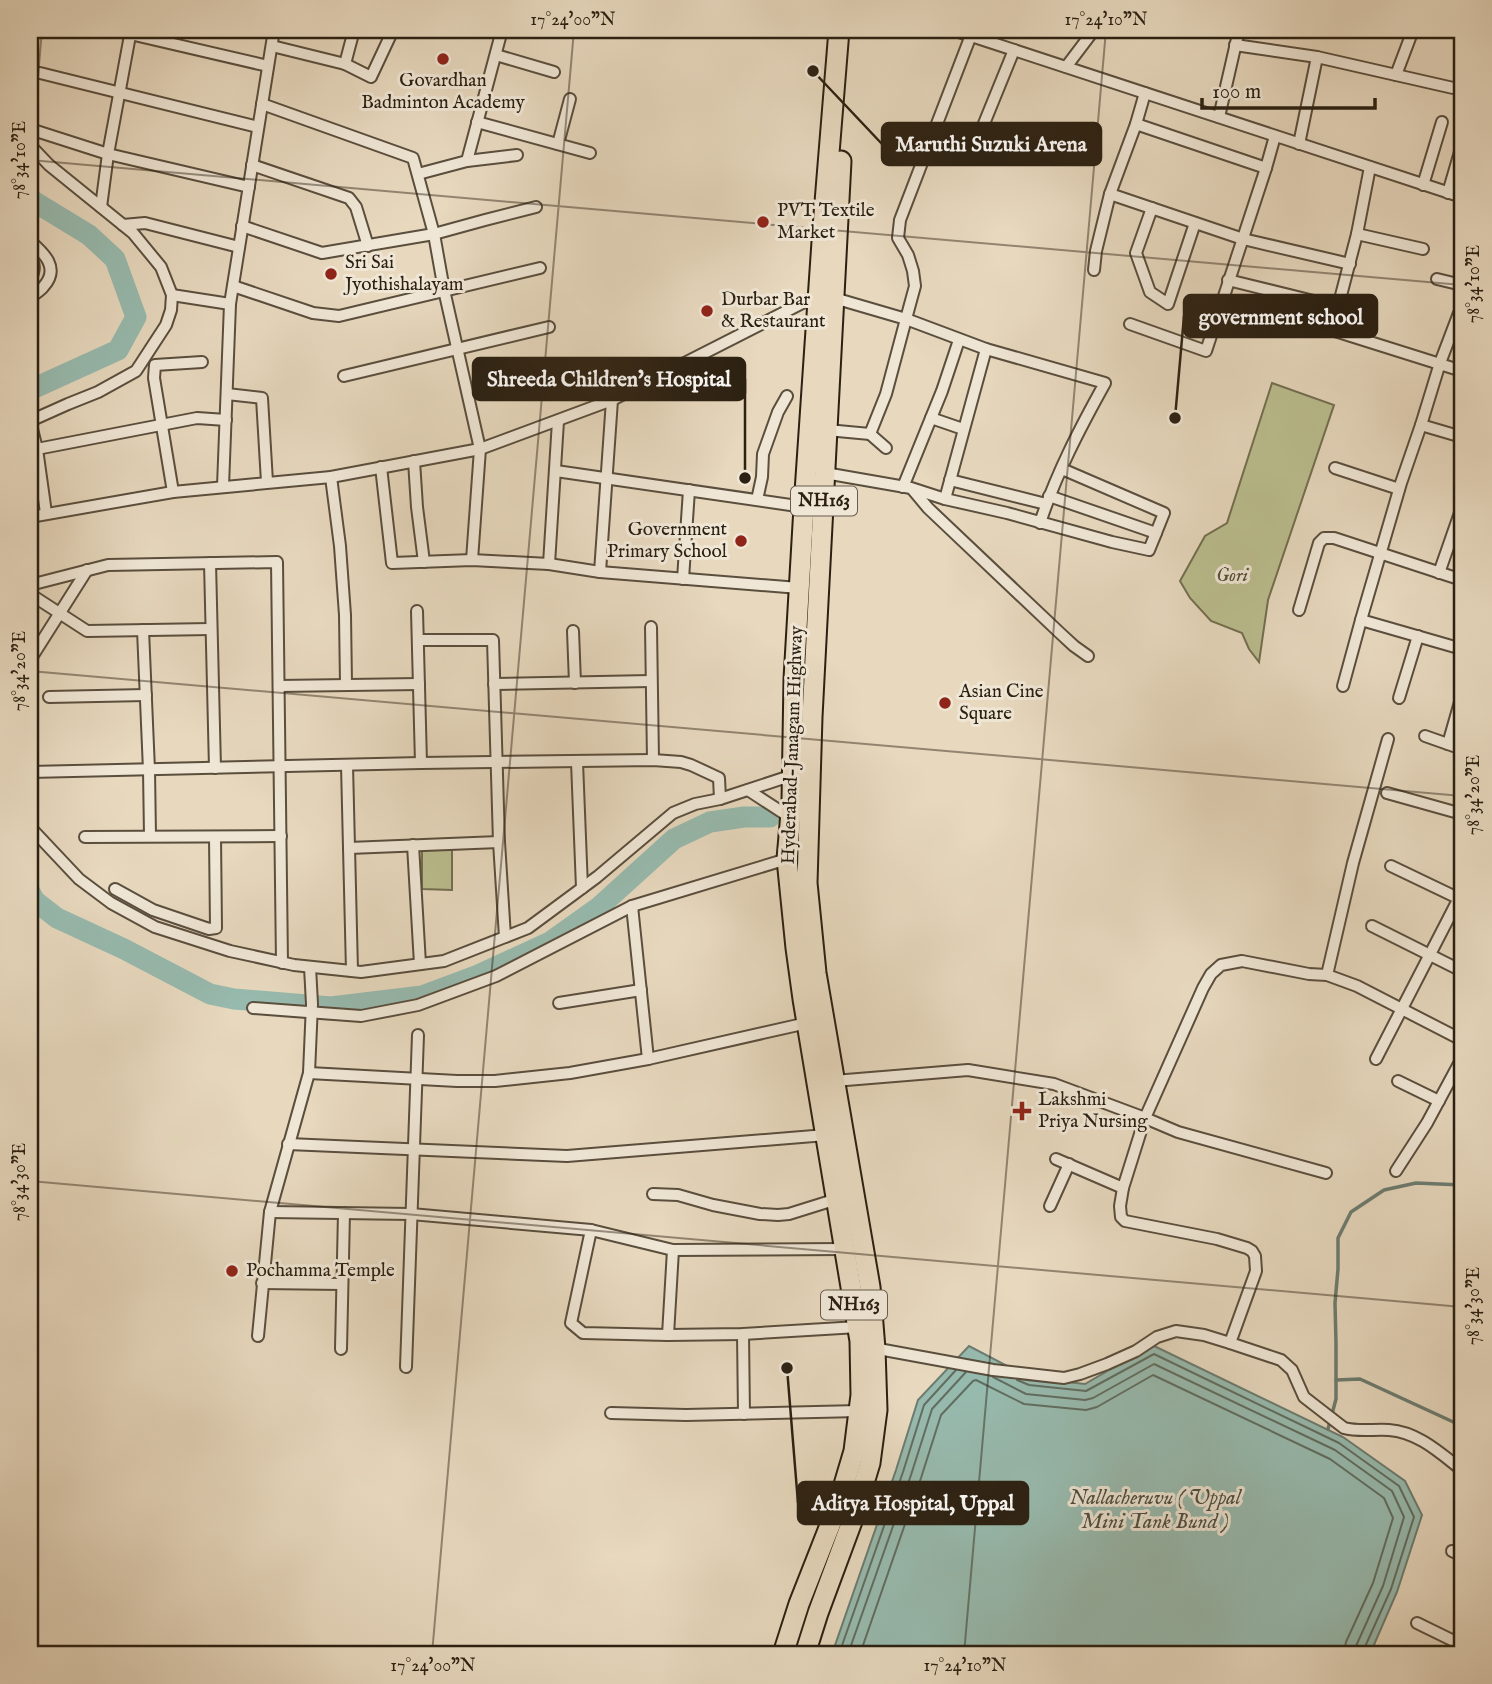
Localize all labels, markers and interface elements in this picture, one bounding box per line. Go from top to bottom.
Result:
text: 17°24'00"N [530,9,616,32]
text: 17°24'10"N [1064,9,1148,32]
marker: Govardhan Badminton Academy [435,51,451,67]
scale bar [1202,66,1375,110]
place label: Govardhan Badminton Academy [361,69,525,115]
text: 100 m [1212,79,1261,106]
text: 78°34'10"E [9,121,32,199]
callout: Maruthi Suzuki Arena [882,123,1101,165]
text: Maruthi Suzuki Arena [895,132,1088,159]
place label: PVT Textile Market [777,199,875,245]
marker: PVT Textile Market [755,214,771,230]
text: 78°34'10"E [1463,245,1486,323]
place label: Sri Sai Jyothishalayam [343,251,464,297]
marker: Sri Sai Jyothishalayam [323,266,339,282]
place label: Durbar Bar & Restaurant [721,288,826,334]
callout: government school [1184,295,1377,337]
marker: Durbar Bar & Restaurant [699,303,715,319]
text: government school [1199,305,1365,332]
callout: Shreeda Children's Hospital [473,358,745,400]
text: Shreeda Children's Hospital [487,367,732,394]
road number: NH163 [791,486,857,516]
place label: Government Primary School [607,518,728,564]
marker: Government Primary School [733,533,749,549]
park label: Gori [1216,564,1249,588]
street label: Hyderabad-Janagam Highway [777,625,809,865]
text: 78°34'20"E [9,631,32,711]
place label: Asian Cine Square [958,680,1044,726]
marker: Asian Cine Square [937,695,953,711]
text: 78°34'20"E [1463,755,1486,835]
place label: Lakshmi Priya Nursing [1038,1088,1148,1134]
marker: Lakshmi Priya Nursing [1012,1101,1032,1121]
text: 78°34'30"E [9,1143,32,1221]
place label: Pochamma Temple [246,1259,395,1283]
marker: Pochamma Temple [224,1263,240,1279]
text: 78°34'30"E [1463,1267,1486,1345]
road number: NH163 [821,1290,887,1320]
callout: Aditya Hospital, Uppal [798,1482,1028,1524]
water label: Nallacheruvu ( Uppal Mini Tank Bund ) [1069,1485,1243,1536]
text: Aditya Hospital, Uppal [811,1491,1016,1518]
text: 17°24'00"N [390,1655,476,1678]
text: 17°24'10"N [923,1655,1007,1678]

